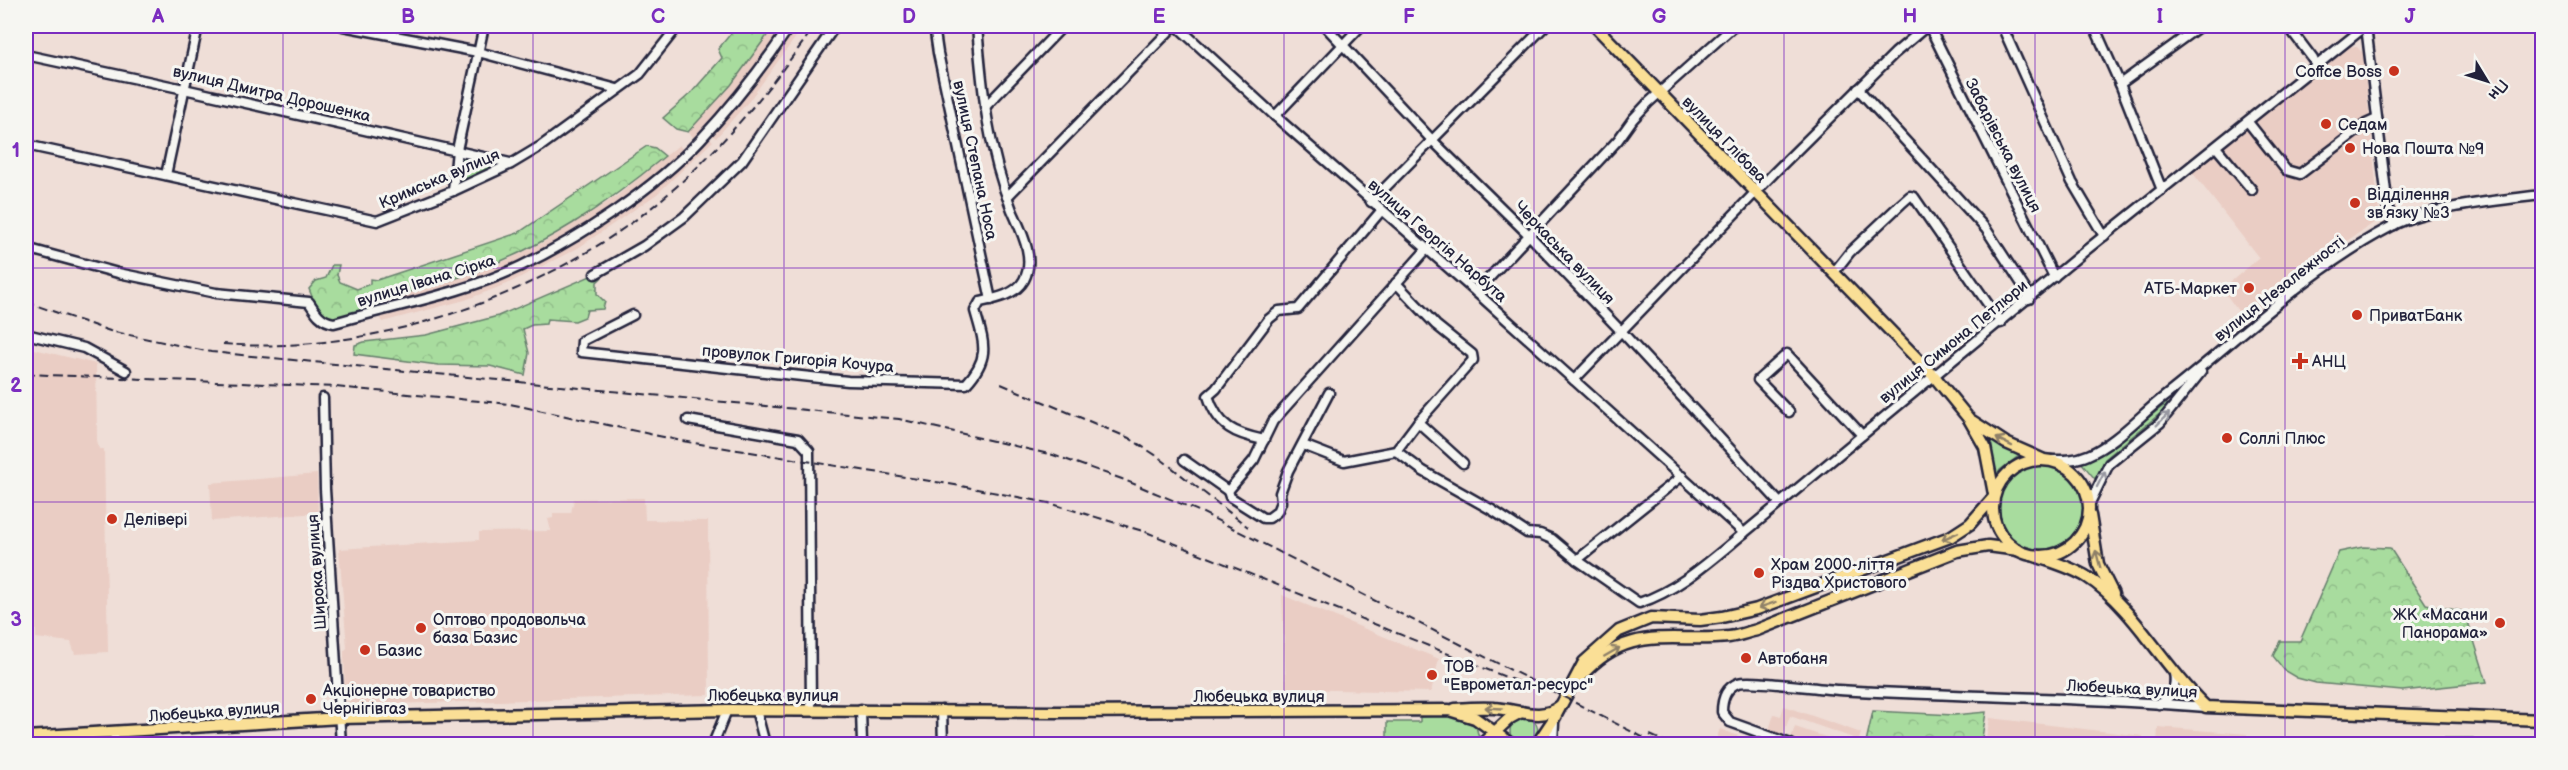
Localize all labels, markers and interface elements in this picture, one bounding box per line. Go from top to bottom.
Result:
text: A [151,5,165,29]
text: B [401,5,415,29]
text: C [651,5,665,29]
text: D [902,5,916,29]
text: E [1153,5,1166,29]
text: F [1403,5,1415,29]
text: G [1652,5,1667,29]
text: H [1903,5,1917,29]
text: I [2157,5,2163,29]
text: J [2405,5,2417,29]
north arrow [2457,51,2517,111]
street label: вулиця Дмитра Дорошенка [171,62,373,127]
place label: Coffce Boss [2295,63,2382,82]
marker: Coffce Boss [2387,64,2401,78]
street label: Забарівська вулиця [1961,75,2045,216]
text: Пн [2484,75,2512,104]
street label: вулиця Степана Носа [948,79,1001,242]
street label: вулиця Глібова [1678,93,1770,188]
place label: Седам [2338,116,2387,135]
marker: Седам [2319,117,2333,131]
text: 1 [12,139,20,163]
place label: Нова Пошта №9 [2362,140,2484,159]
marker: Нова Пошта №9 [2343,141,2357,155]
street label: Кримська вулиця [377,145,503,213]
street label: вулиця Георгія Нарбута [1364,176,1511,307]
place label: Відділення зв’язку №3 [2367,186,2450,223]
marker: Відділення зв’язку №3 [2348,196,2362,210]
street label: Черкаська вулиця [1510,197,1618,309]
street label: вулиця Незалежності [2211,232,2349,346]
street label: вулиця Івана Сірка [355,251,498,311]
street label: вулиця Симона Петлюри [1876,277,2032,408]
place label: АТБ-Маркет [2143,280,2238,299]
marker: АТБ-Маркет [2242,281,2256,295]
place label: ПриватБанк [2369,307,2463,326]
marker: ПриватБанк [2350,308,2364,322]
street label: провулок Григорія Кочура [701,342,895,377]
place label: АНЦ [2311,353,2347,372]
marker: АНЦ [2293,354,2307,368]
text: 2 [10,374,22,398]
one-way arrow [2155,412,2170,427]
place label: Соллі Плюс [2239,430,2325,449]
marker: Соллі Плюс [2220,431,2234,445]
one-way arrow [1996,436,2014,447]
one-way arrow [2095,470,2107,488]
place label: Делівері [124,511,188,530]
marker: Делівері [105,512,119,526]
street label: Широка вулиця [304,513,331,630]
one-way arrow [1941,531,1959,542]
one-way arrow [2091,550,2103,569]
place label: Храм 2000-ліття Різдва Христового [1771,556,1907,593]
marker: Храм 2000-ліття Різдва Христового [1752,566,1766,580]
one-way arrow [1758,601,1777,612]
place label: ЖК «Масани Панорама» [2393,606,2488,643]
text: 3 [10,608,22,632]
place label: Оптово продовольча база Базис [433,611,586,648]
marker: ЖК «Масани Панорама» [2493,616,2507,630]
marker: Оптово продовольча база Базис [414,621,428,635]
place label: Базис [377,642,422,661]
marker: Базис [358,643,372,657]
one-way arrow [1603,646,1621,657]
place label: Автобаня [1757,650,1828,669]
marker: Автобаня [1739,651,1753,665]
place label: ТОВ "Еврометал-ресурс" [1444,658,1593,695]
marker: ТОВ "Еврометал-ресурс" [1425,668,1439,682]
street label: Любецька вулиця [2065,677,2198,702]
place label: Акціонерне товариство Чернігівгаз [322,682,495,719]
street label: Любецька вулиця [706,687,839,706]
street label: Любецька вулиця [1192,688,1325,707]
marker: Акціонерне товариство Чернігівгаз [304,692,318,706]
street label: Любецька вулиця [147,698,280,727]
one-way arrow [1485,703,1505,714]

